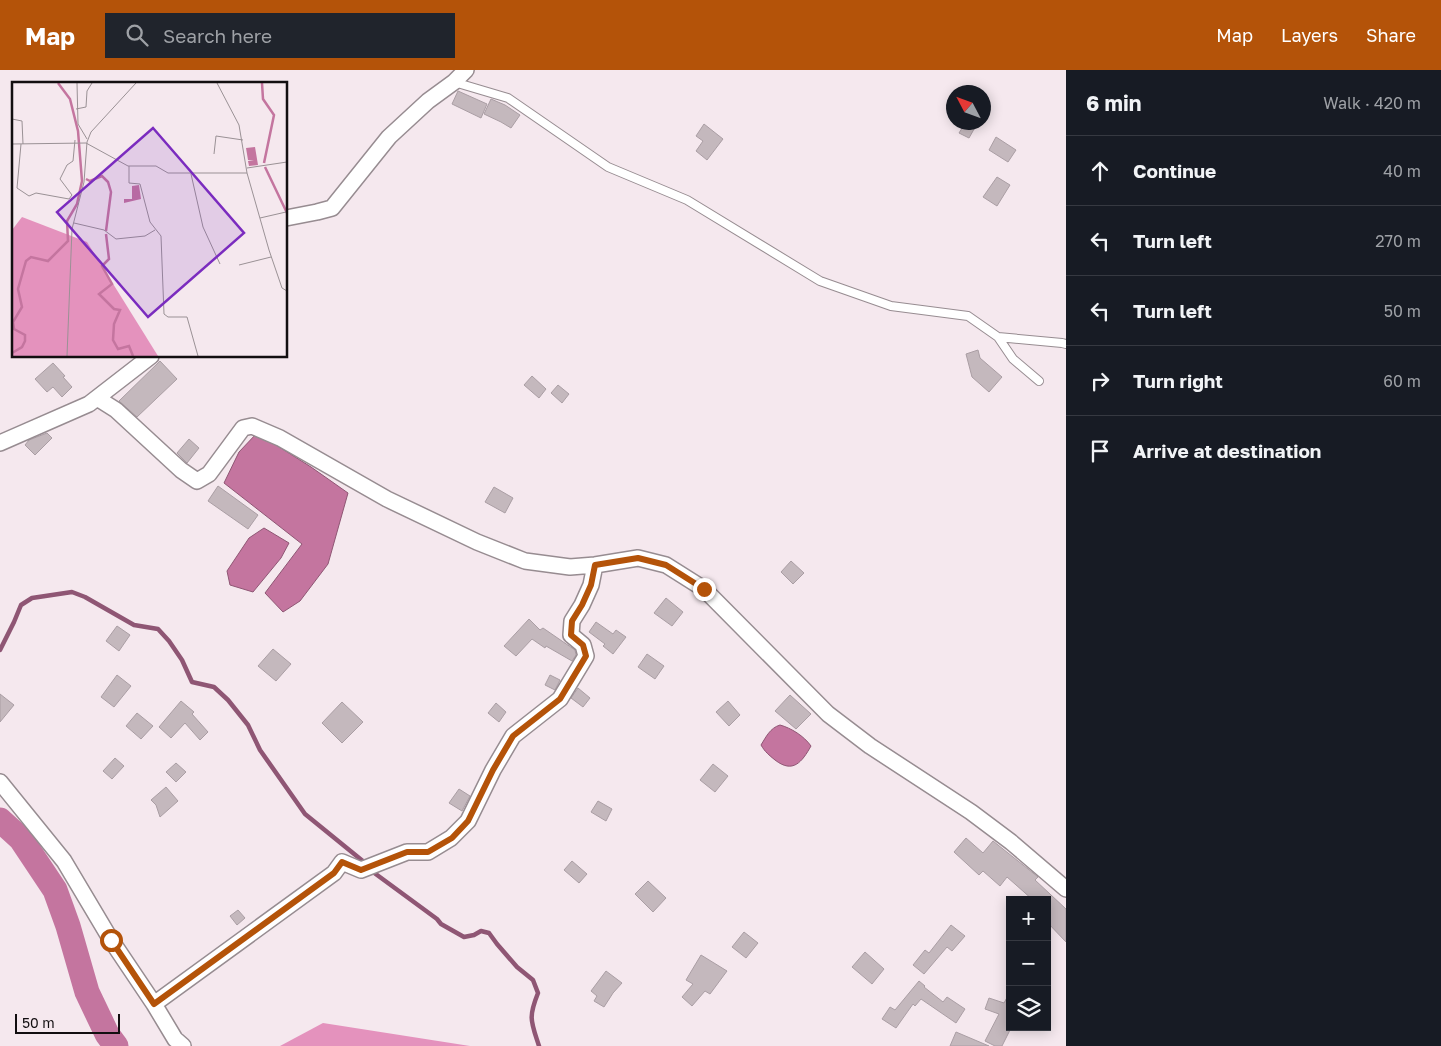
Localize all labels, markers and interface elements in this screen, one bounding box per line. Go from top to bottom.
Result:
search box [105,13,455,58]
text: Map [25,21,75,50]
icon: search [123,21,151,49]
text: Search here [163,24,272,47]
text: Map [1216,24,1253,46]
text: Layers [1281,24,1338,46]
text: Share [1366,24,1416,46]
inset map [12,82,288,358]
north arrow [946,85,991,130]
text: 6 min [1086,90,1141,116]
text: Walk · 420 m [1323,93,1421,113]
icon: ahead [1086,157,1114,185]
text: Continue [1133,159,1216,182]
text: 40 m [1383,161,1421,181]
icon: left [1086,227,1114,255]
text: Turn left [1133,229,1212,252]
text: 270 m [1375,231,1421,251]
icon: left [1086,297,1114,325]
text: Turn left [1133,299,1212,322]
text: 50 m [1384,301,1421,321]
icon: right [1086,367,1114,395]
text: Turn right [1133,369,1223,392]
text: 60 m [1383,371,1421,391]
icon: arrive [1086,437,1114,465]
text: Arrive at destination [1133,439,1321,462]
route end [693,578,716,601]
map controls [1006,896,1051,1031]
button: + [1006,896,1051,941]
route start [100,929,123,952]
button: − [1006,941,1051,986]
button: layers [1006,986,1051,1031]
scale bar [15,1011,120,1034]
text: 50 m [22,1014,55,1031]

